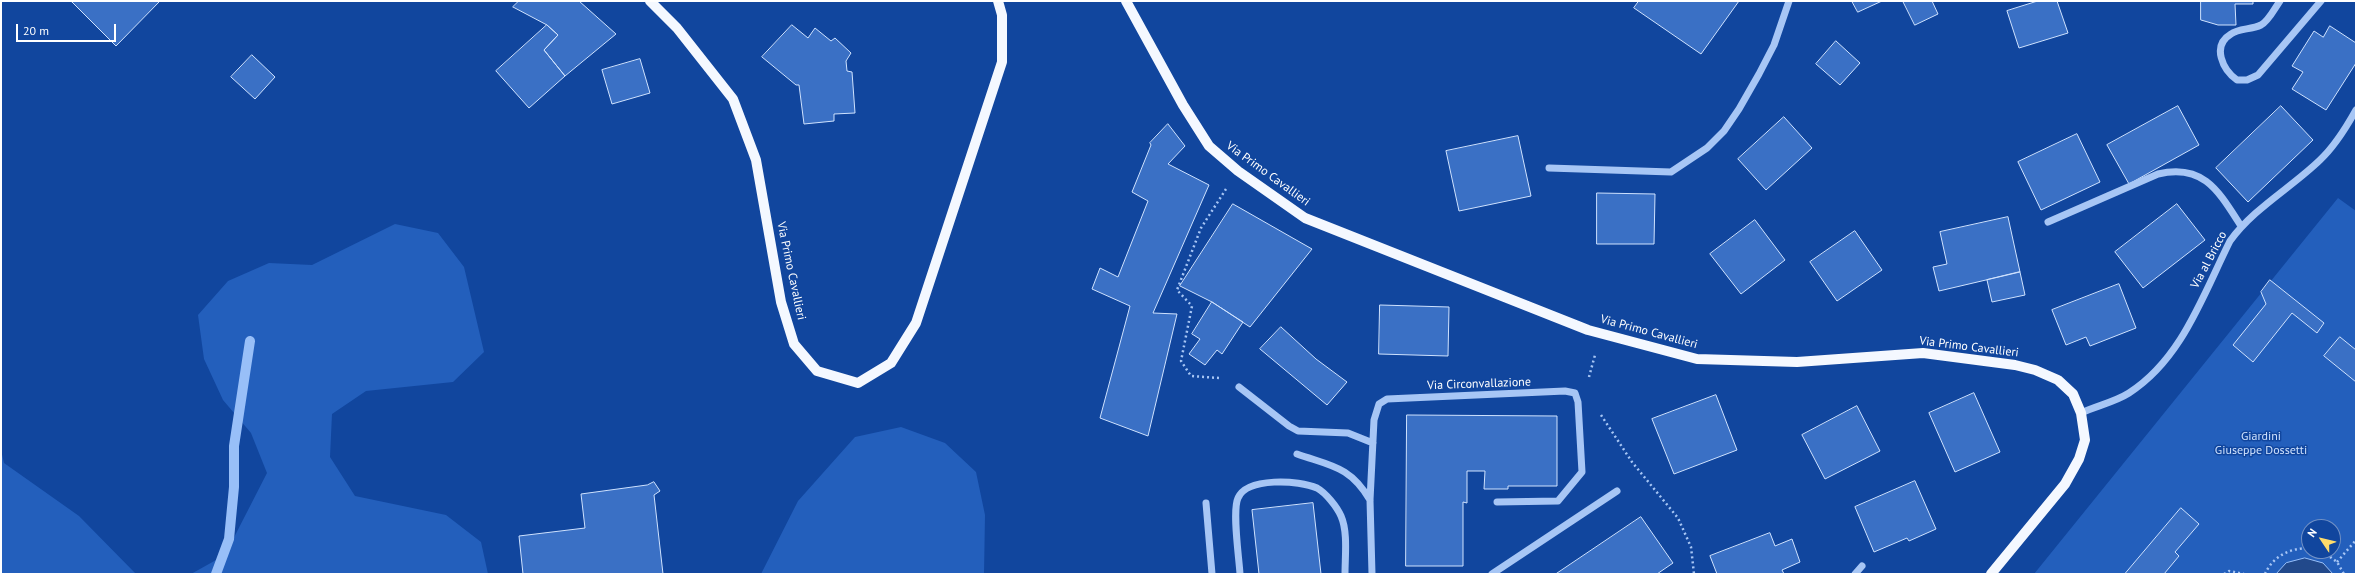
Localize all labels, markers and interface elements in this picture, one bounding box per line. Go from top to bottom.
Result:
scale bar [18,16,118,42]
text: 20 m [23,23,49,38]
street label: Via Primo Cavallieri [1223,139,1313,209]
street label: Via Primo Cavallieri [774,221,808,321]
street label: Via al Bricco [2188,229,2230,291]
street label: Via Primo Cavallieri [1599,312,1699,352]
street label: Via Primo Cavallieri [1918,334,2020,360]
street label: Via Circonvallazione [1427,375,1531,393]
park label: Giardini Giuseppe Dossetti [2215,430,2307,458]
north arrow [2301,519,2341,559]
text: N [2304,526,2320,540]

